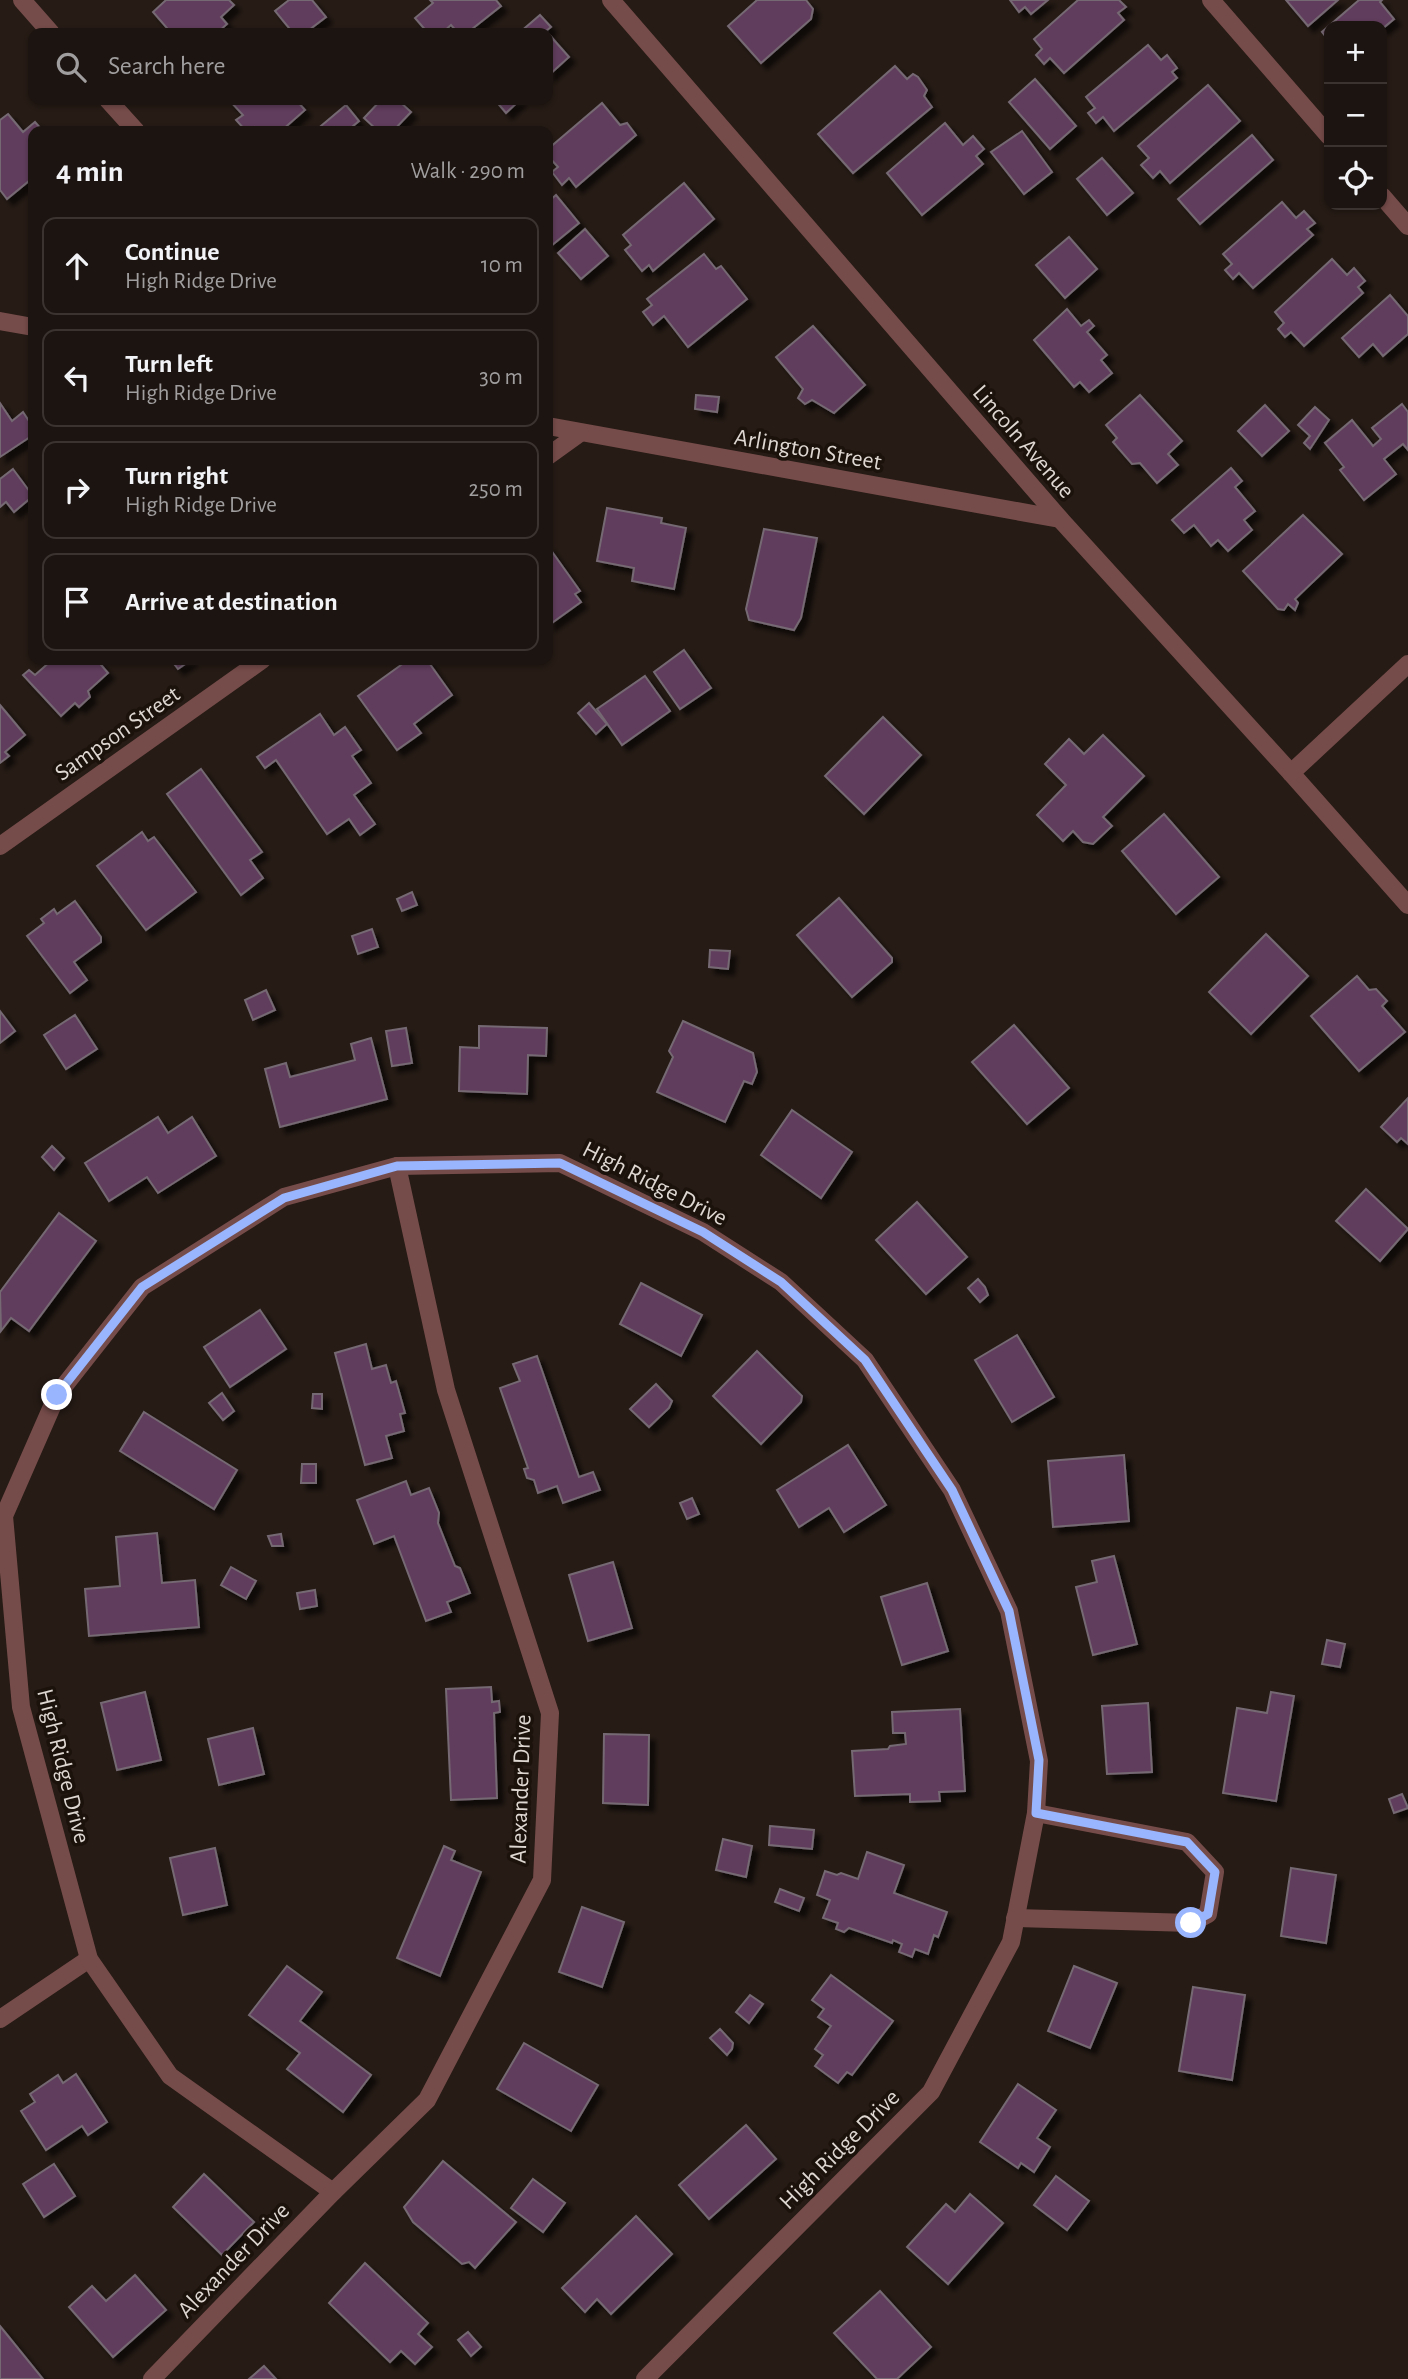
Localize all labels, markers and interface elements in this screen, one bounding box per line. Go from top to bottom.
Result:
map controls [1324,21,1387,210]
button: + [1324,21,1387,84]
search box [28,28,553,105]
icon: search [52,48,90,86]
text: Search here [108,53,226,79]
button: − [1324,84,1387,147]
button: locate [1324,147,1387,210]
text: 4 min [56,157,124,187]
text: Walk · 290 m [410,160,525,183]
text: Continue [125,239,220,265]
icon: ahead [58,247,96,285]
text: 10 m [481,254,523,277]
text: High Ridge Drive [125,270,277,293]
text: Turn left [125,351,213,377]
icon: left [58,359,96,397]
text: 30 m [479,366,523,389]
street label: Lincoln Avenue [968,380,1079,503]
text: High Ridge Drive [125,382,277,405]
street label: Arlington Street [732,425,884,475]
text: Turn right [125,463,228,489]
icon: right [58,471,96,509]
text: 250 m [469,478,523,501]
text: High Ridge Drive [125,494,277,517]
icon: arrive [58,583,96,621]
text: Arrive at destination [125,589,338,615]
street label: Sampson Street [51,682,185,786]
street label: High Ridge Drive [578,1137,731,1231]
route end [41,1379,72,1410]
street label: High Ridge Drive [32,1686,94,1846]
street label: Alexander Drive [506,1714,536,1864]
route start [1175,1907,1206,1938]
street label: High Ridge Drive [775,2085,904,2214]
street label: Alexander Drive [173,2199,294,2323]

